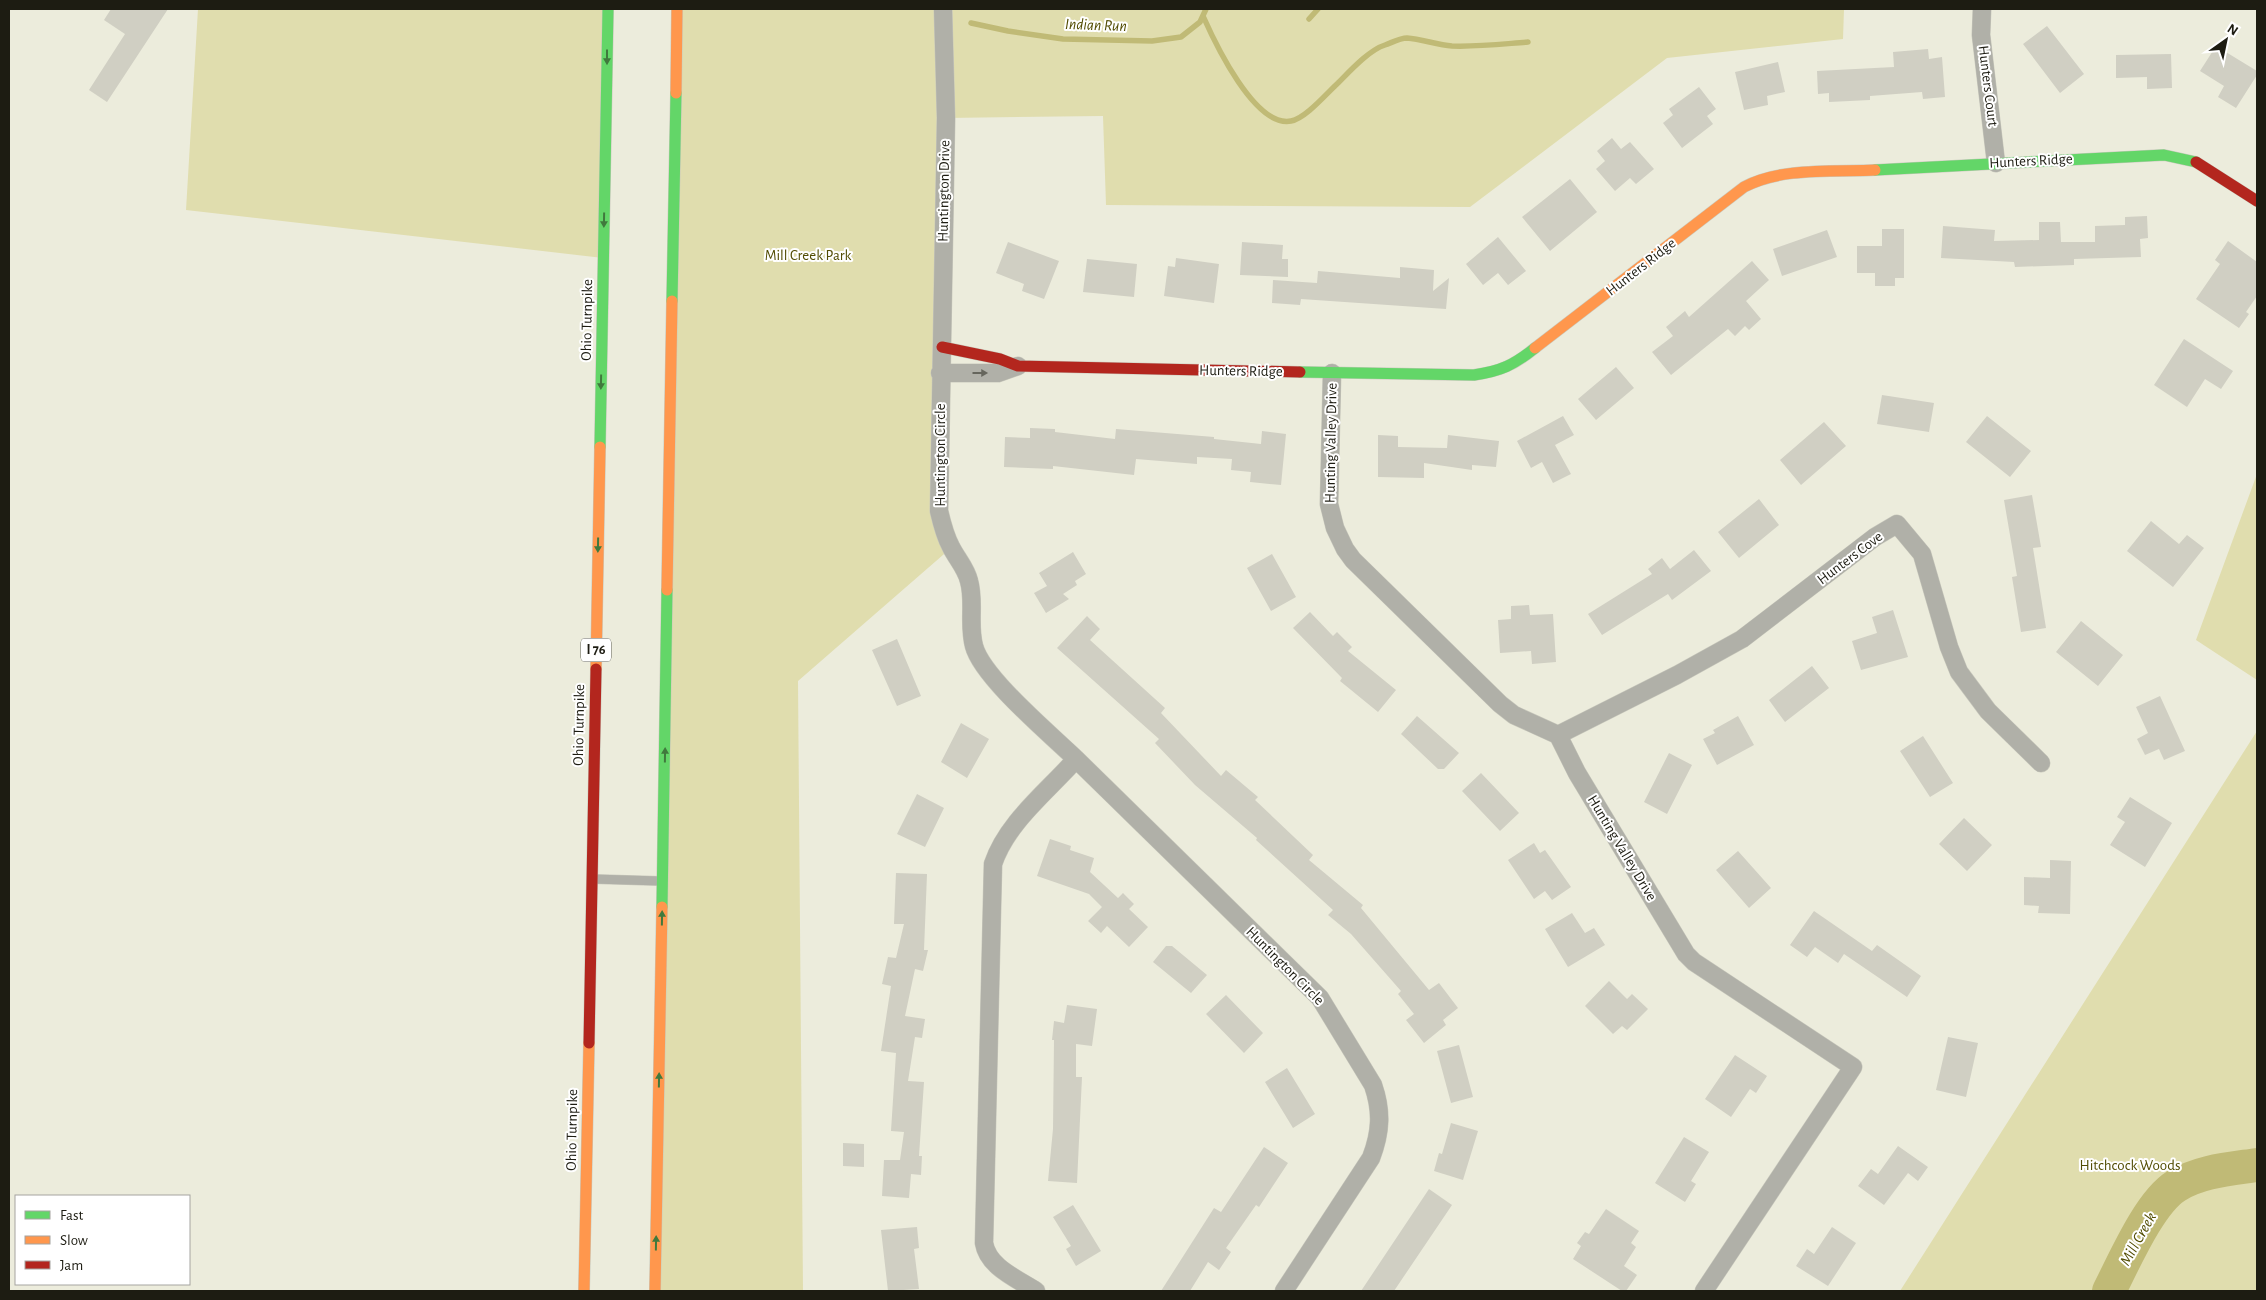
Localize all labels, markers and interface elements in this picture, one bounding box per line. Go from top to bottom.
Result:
north arrow [2201,15,2251,65]
water label: Indian Run [1065,16,1127,34]
text: N [2225,21,2240,38]
street label: Hunters Court [1976,45,2000,128]
one-way arrow [603,50,611,66]
street label: Huntington Drive [936,140,952,242]
street label: Hunters Ridge [1989,151,2073,171]
one-way arrow [600,212,608,228]
street label: Hunters Ridge [1603,235,1679,299]
park label: Mill Creek Park [765,248,852,263]
street label: Ohio Turnpike [579,279,595,361]
street label: Hunters Ridge [1199,363,1283,379]
one-way arrow [972,369,988,377]
one-way arrow [597,375,605,391]
street label: Hunting Valley Drive [1322,383,1340,503]
street label: Huntington Circle [933,403,948,507]
street label: Hunters Cove [1815,529,1885,587]
one-way arrow [594,537,602,553]
road number: I 76 [581,638,611,662]
street label: Ohio Turnpike [571,684,587,766]
one-way arrow [661,747,669,763]
street label: Hunting Valley Drive [1585,793,1659,903]
one-way arrow [658,909,666,925]
street label: Huntington Circle [1243,924,1327,1008]
one-way arrow [655,1072,663,1088]
street label: Ohio Turnpike [564,1089,580,1171]
park label: Hitchcock Woods [2079,1158,2181,1173]
legend [15,1195,190,1285]
text: Fast [60,1208,84,1223]
water label: Mill Creek [2117,1210,2159,1268]
text: Slow [60,1233,88,1248]
one-way arrow [653,1234,661,1250]
text: Jam [60,1258,83,1273]

